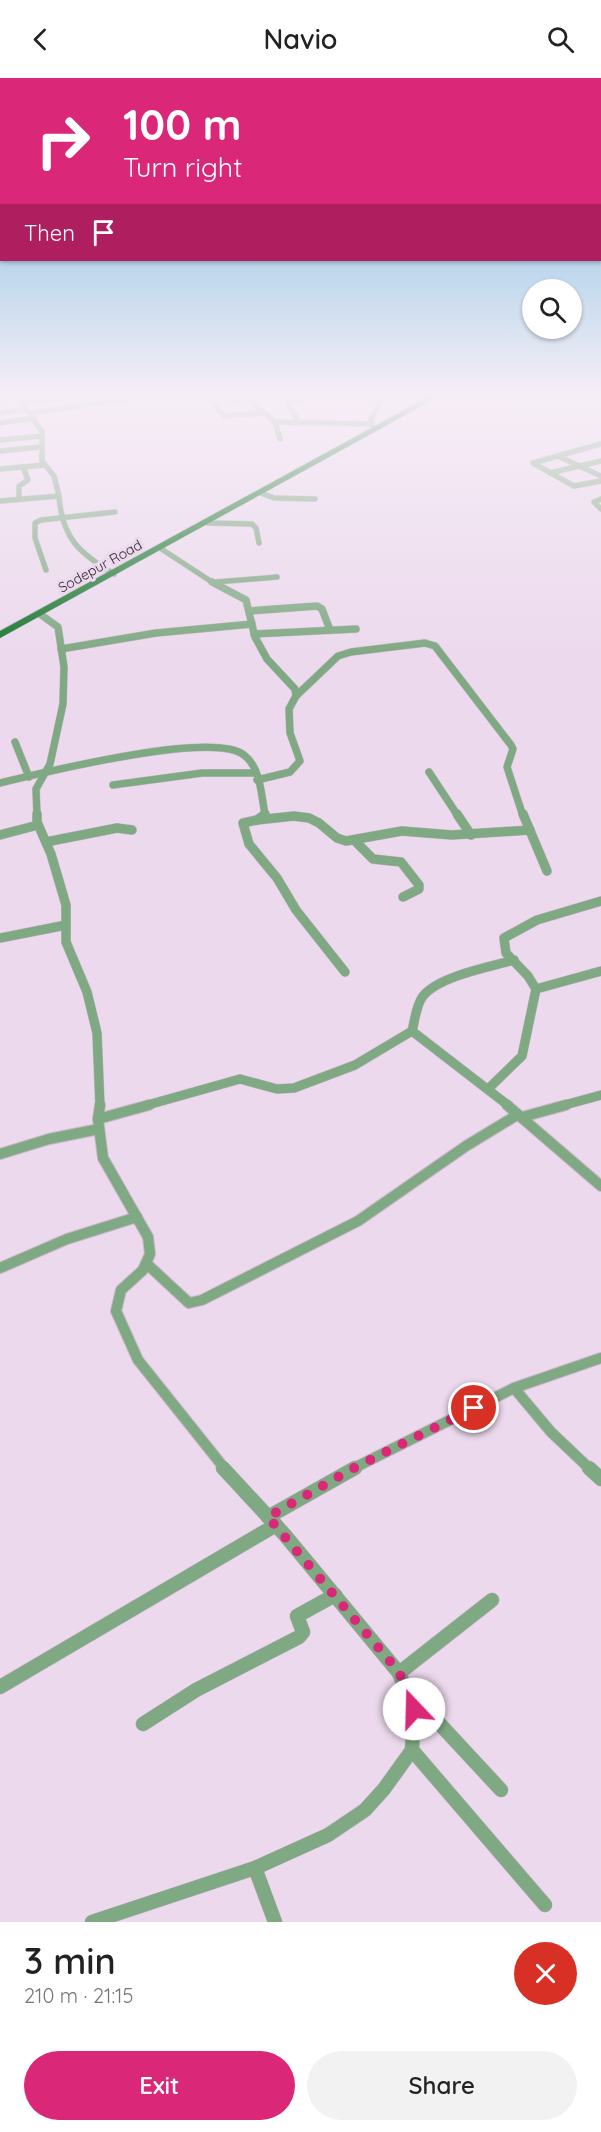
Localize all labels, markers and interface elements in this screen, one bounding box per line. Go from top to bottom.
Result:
text: Navio [264,22,337,56]
icon: back [24,23,57,56]
icon: search [544,23,577,56]
text: 100 m [123,98,241,151]
icon: right [24,102,102,180]
text: Turn right [123,150,242,184]
icon: arrive [87,216,120,249]
text: Then [24,219,75,247]
map controls [522,279,582,339]
button: search [522,279,582,339]
street label: Sodepur Road [55,536,145,596]
pin [448,1382,499,1433]
icon: arrive [457,1391,490,1424]
position arrow [382,1677,446,1741]
text: 3 min [24,1938,116,1983]
button: close [514,1942,577,2005]
text: 210 m · 21:15 [24,1983,133,2008]
button: Exit [24,2051,295,2120]
button: Share [307,2051,577,2120]

